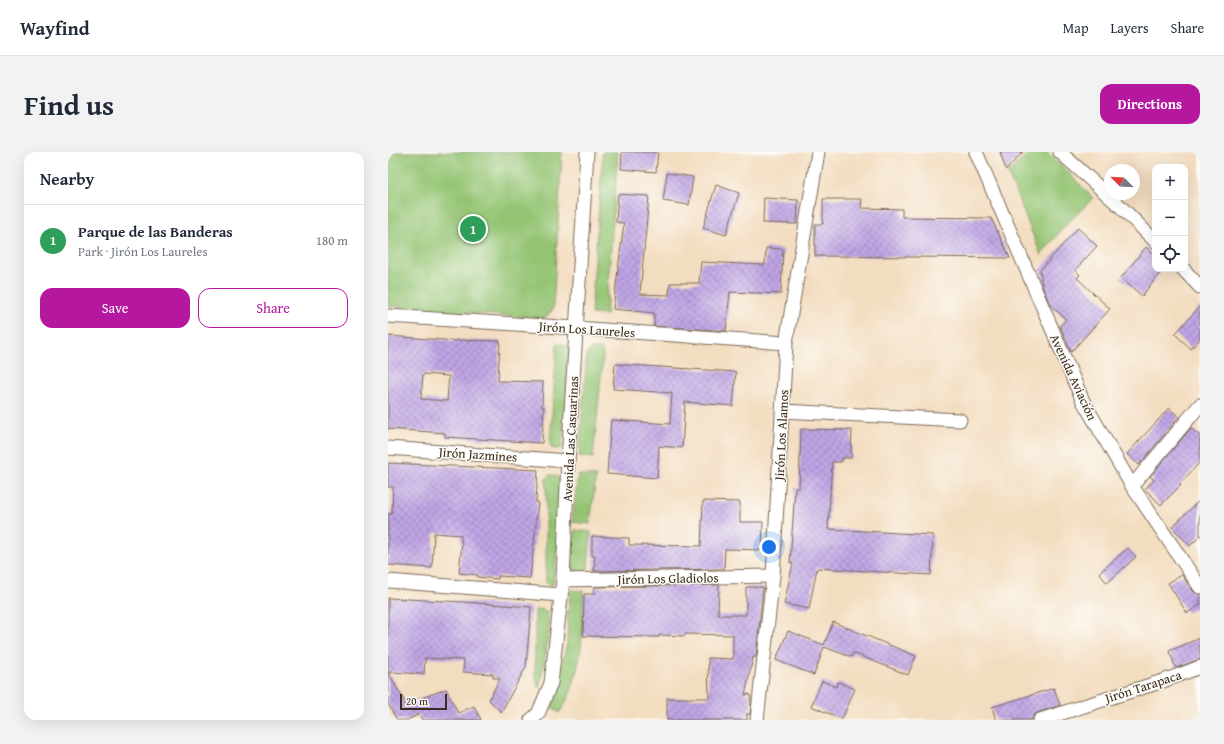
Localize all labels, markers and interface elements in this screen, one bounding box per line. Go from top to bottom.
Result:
text: Wayfind [20,14,90,42]
text: Map [1063,18,1089,38]
text: Layers [1111,18,1149,38]
text: Share [1171,18,1204,38]
text: Find us [24,84,114,125]
button: Directions [1100,84,1200,124]
north arrow [1104,164,1140,200]
map controls [1152,164,1188,272]
button: + [1152,164,1188,200]
text: Nearby [40,166,94,191]
button: − [1152,200,1188,236]
pin: 1 [460,214,486,244]
text: Parque de las Banderas [78,221,233,242]
text: 1 [50,231,56,250]
text: 180 m [316,231,348,250]
button: locate [1152,236,1188,272]
text: Park · Jirón Los Laureles [78,242,208,261]
button: Save [40,288,190,328]
button: Share [198,288,348,328]
street label: Jirón Los Laureles [536,317,636,342]
street label: Avenida Aviación [1045,331,1102,424]
street label: Avenida Las Casuarinas [558,376,583,502]
street label: Jirón Los Alamos [770,389,793,483]
street label: Jirón Jazmines [436,442,518,467]
your location [759,537,779,557]
street label: Jirón Los Gladiolos [615,568,719,589]
street label: Jirón Tarapaca [1101,665,1185,708]
scale bar [400,692,447,711]
text: 20 m [406,693,428,709]

